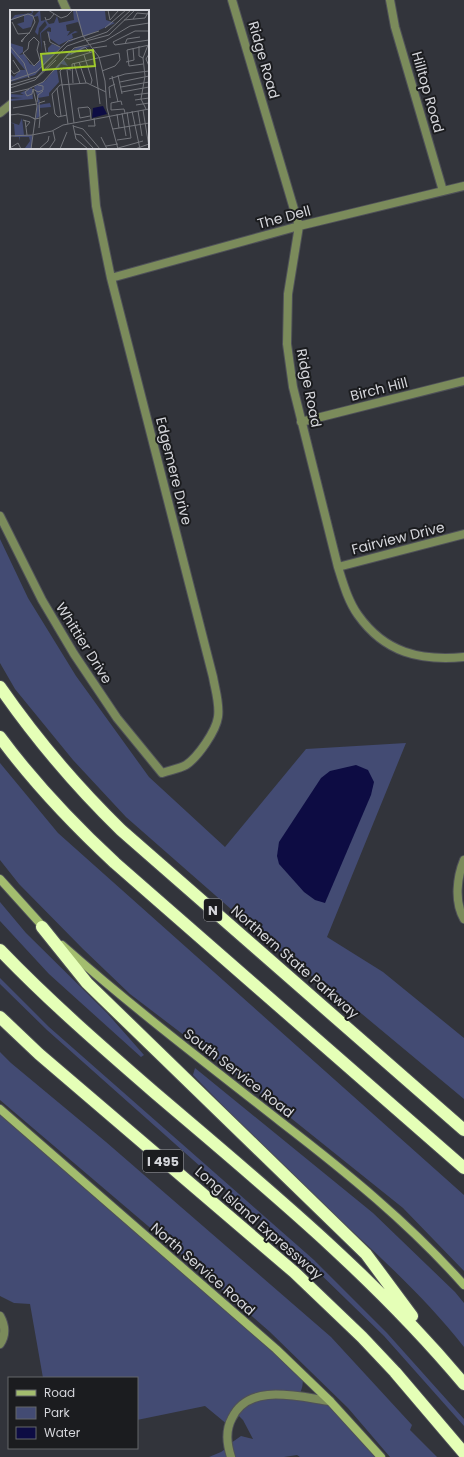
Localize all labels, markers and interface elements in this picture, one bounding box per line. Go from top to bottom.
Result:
inset map [10,10,149,149]
street label: Ridge Road [243,19,285,101]
street label: Hilltop Road [407,49,449,135]
street label: The Dell [255,200,313,234]
street label: Ridge Road [292,347,326,429]
street label: Birch Hill [348,372,410,406]
street label: Edgemere Drive [151,415,197,527]
street label: Fairview Drive [349,517,447,559]
street label: Whittier Drive [51,598,117,688]
road number: N [204,899,222,921]
street label: Northern State Parkway [227,901,363,1023]
street label: South Service Road [180,1024,298,1122]
road number: I 495 [143,1150,183,1172]
street label: Long Island Expressway [191,1162,327,1284]
street label: North Service Road [146,1218,260,1320]
legend [8,1377,138,1449]
text: Road [44,1384,75,1401]
text: Park [44,1404,71,1421]
text: Water [44,1424,81,1441]

